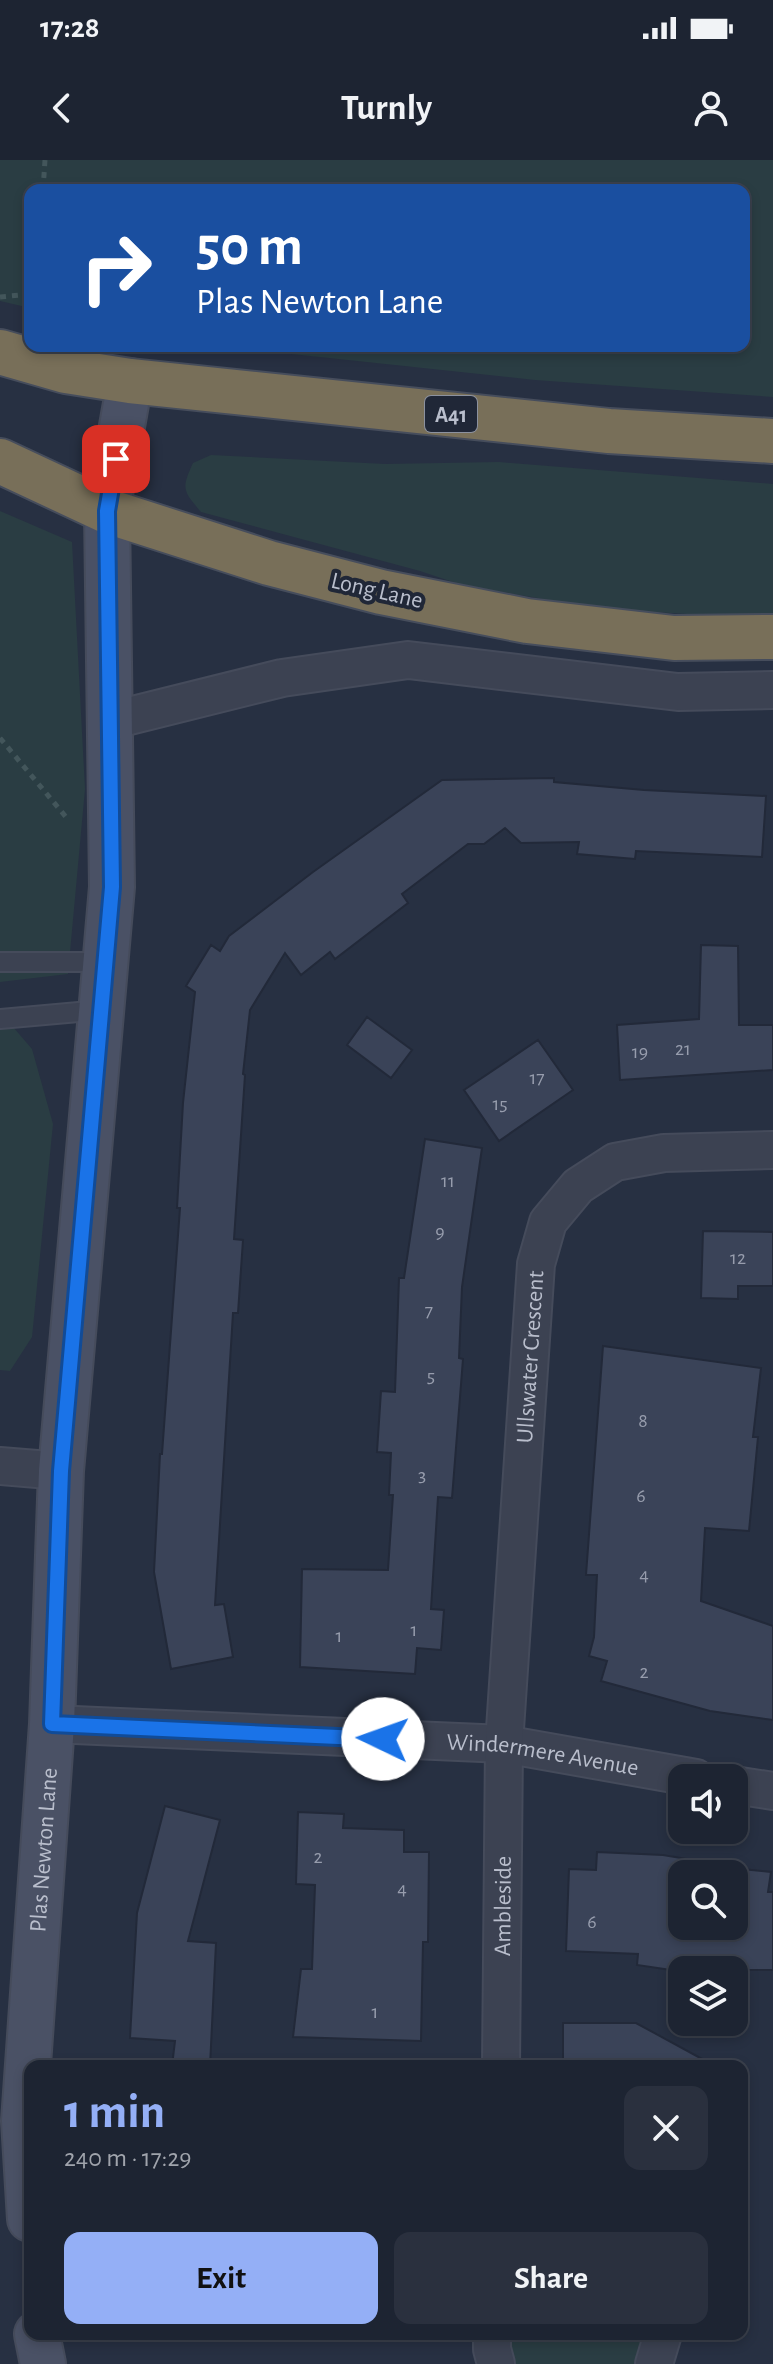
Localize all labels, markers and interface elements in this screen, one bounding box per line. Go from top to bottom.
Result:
text: 17:28 [40,13,100,43]
icon: back [40,86,84,130]
icon: person [689,86,733,130]
text: Turnly [341,90,432,126]
icon: right [64,216,168,320]
text: 50 m [196,219,303,275]
text: Plas Newton Lane [196,284,443,320]
road number: A41 [425,396,477,432]
pin [82,425,150,493]
icon: arrive [94,437,138,481]
street label: Long Lane [329,569,425,613]
house number: 21 [675,1039,691,1059]
house number: 19 [632,1042,648,1062]
house number: 17 [529,1068,545,1088]
house number: 15 [492,1094,508,1114]
house number: 11 [441,1171,455,1191]
house number: 9 [435,1222,445,1242]
house number: 12 [730,1248,746,1268]
street label: Ullswater Crescent [513,1270,549,1444]
house number: 7 [425,1301,433,1321]
house number: 5 [427,1366,435,1386]
house number: 8 [638,1411,648,1431]
house number: 3 [418,1465,426,1485]
house number: 6 [636,1486,646,1506]
house number: 4 [639,1565,649,1585]
house number: 1 [411,1620,417,1640]
house number: 1 [336,1626,342,1646]
house number: 2 [639,1662,649,1682]
position arrow [341,1697,425,1781]
street label: Windermere Avenue [446,1730,640,1781]
map controls [668,1764,748,2036]
button: sound [668,1764,748,1844]
street label: Plas Newton Lane [26,1767,62,1933]
house number: 2 [313,1847,323,1867]
street label: Ambleside [491,1856,516,1956]
button: search [668,1860,748,1940]
house number: 4 [397,1879,407,1899]
house number: 6 [587,1912,597,1932]
button: layers [668,1956,748,2036]
house number: 1 [372,2002,378,2022]
button: close [624,2086,708,2170]
text: 1 min [64,2089,165,2137]
text: 240 m · 17:29 [64,2145,191,2171]
button: Exit [64,2232,378,2324]
button: Share [394,2232,708,2324]

